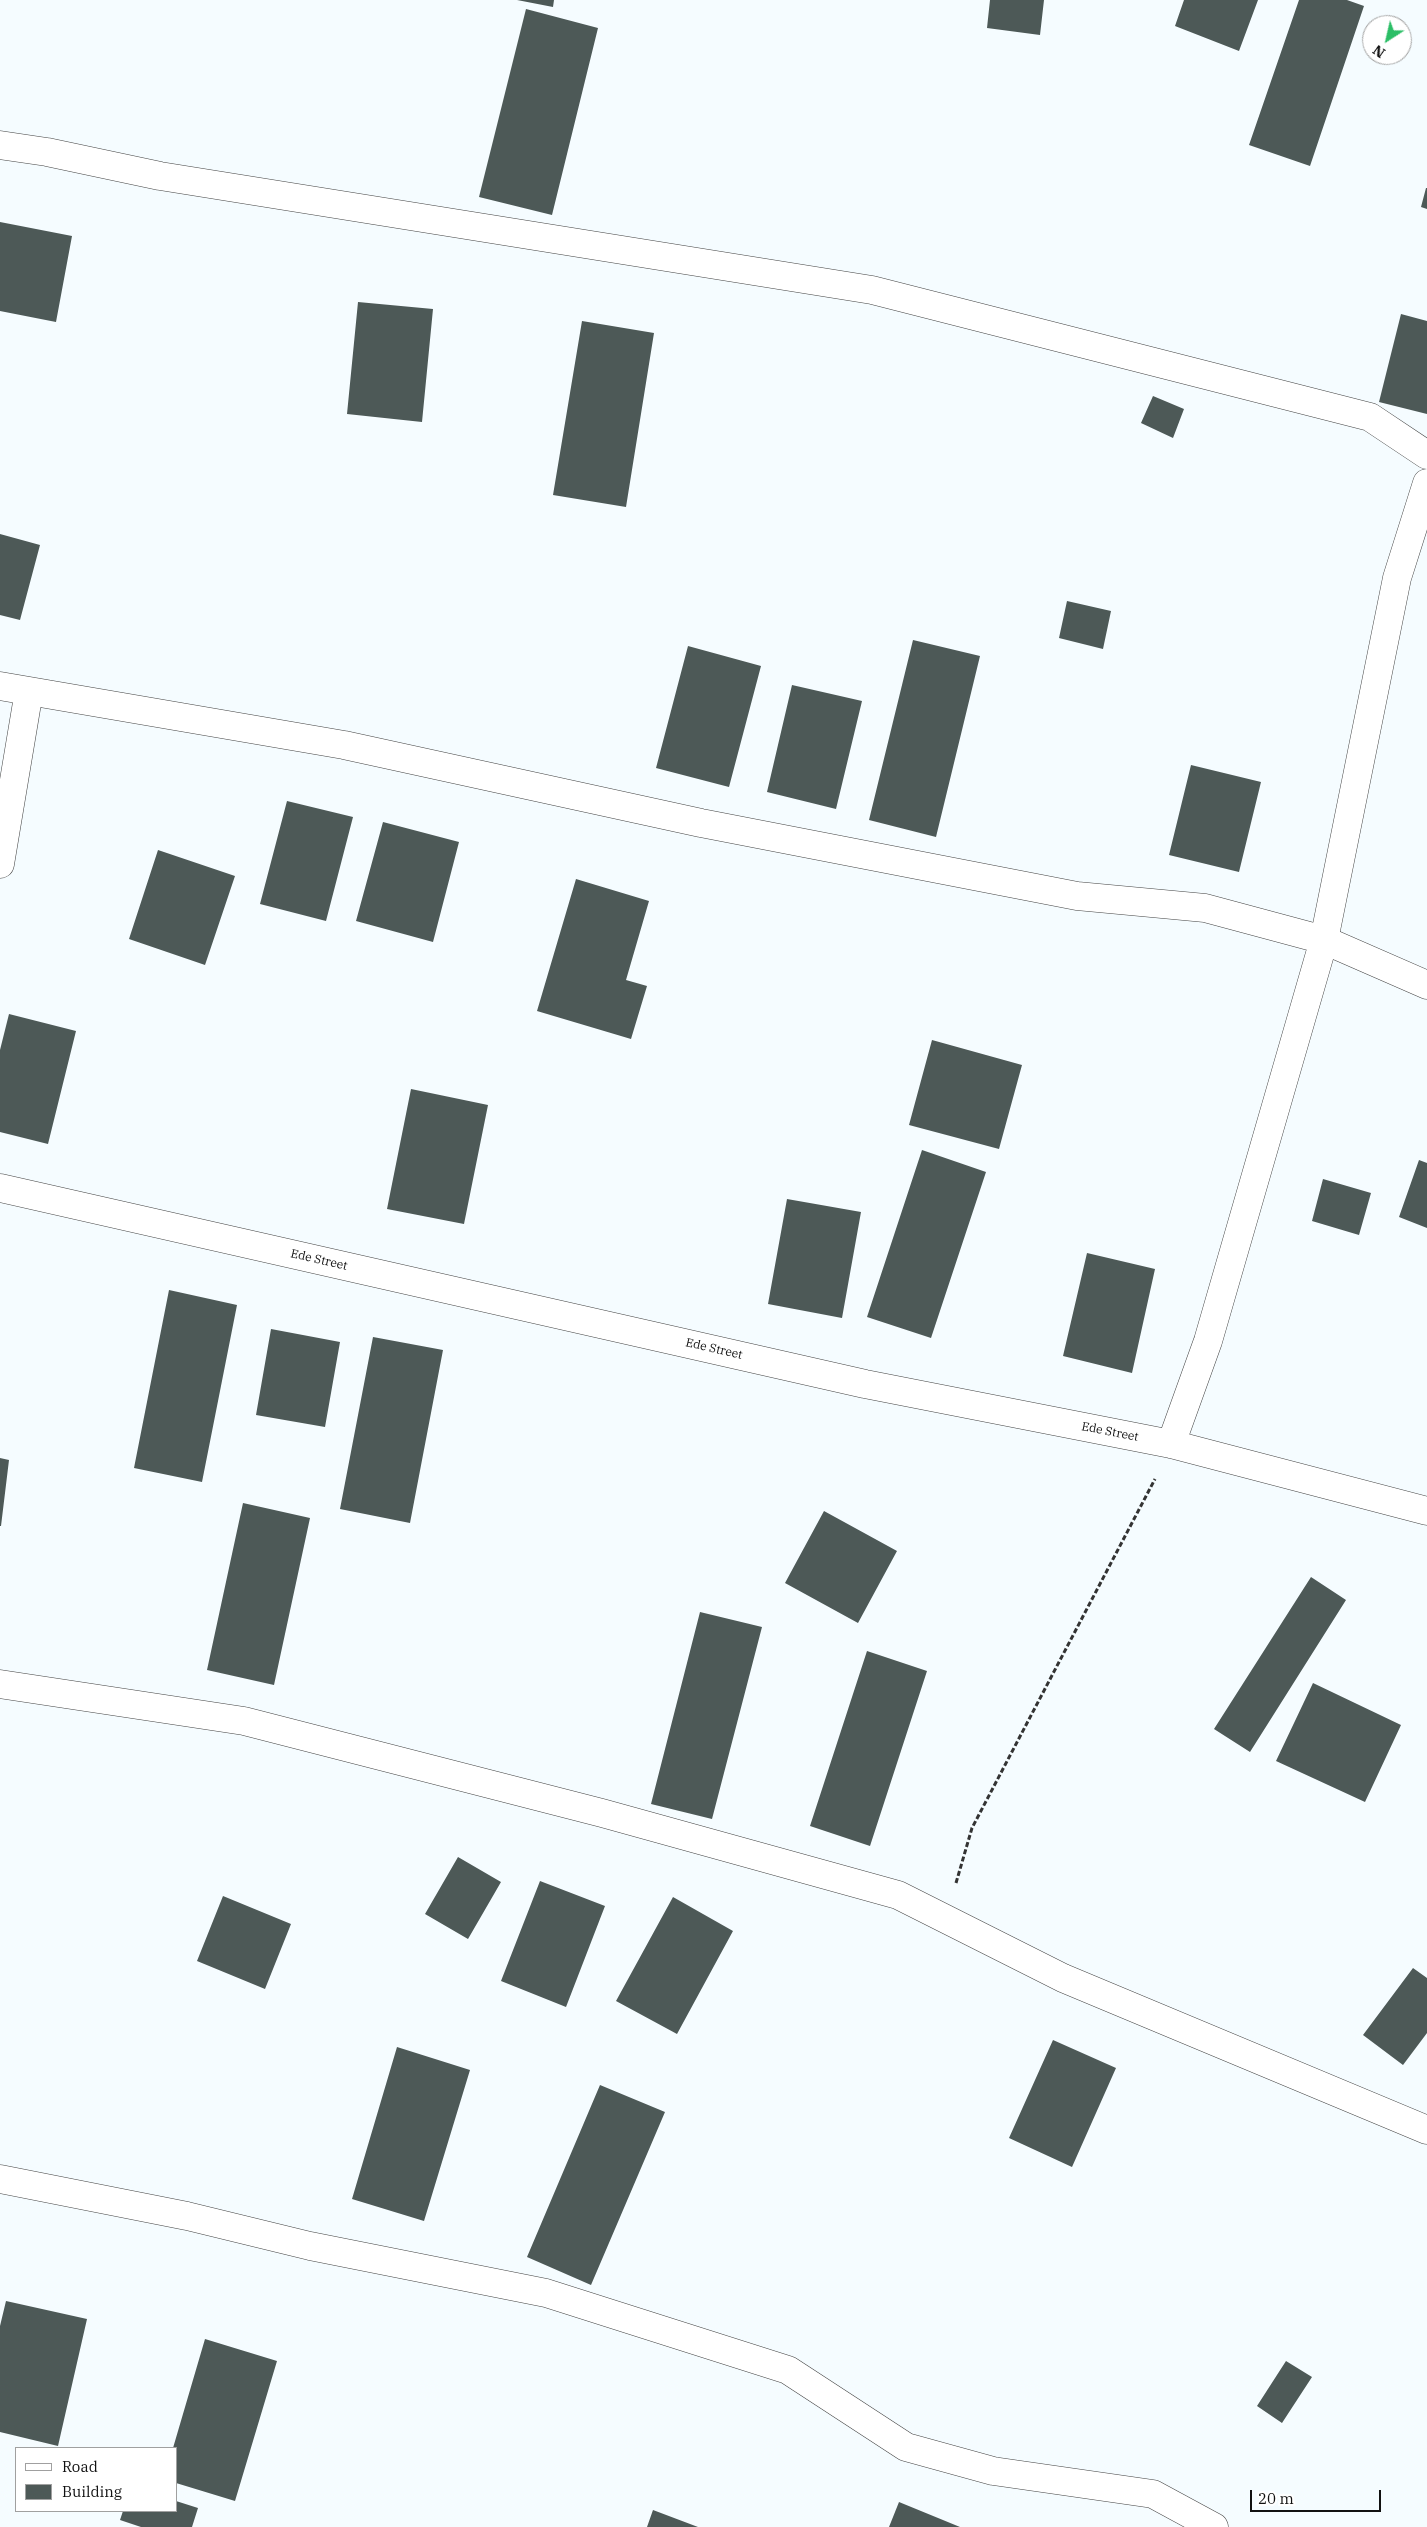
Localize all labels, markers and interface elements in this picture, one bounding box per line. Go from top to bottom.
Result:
north arrow [1362,15,1412,65]
text: N [1369,41,1389,62]
street label: Ede Street [289,1246,349,1274]
street label: Ede Street [684,1335,744,1363]
street label: Ede Street [1080,1419,1140,1445]
legend [15,2447,178,2512]
text: Road [62,2457,98,2476]
scale bar [1252,2480,1383,2512]
text: Building [62,2482,122,2501]
text: 20 m [1258,2489,1294,2508]

